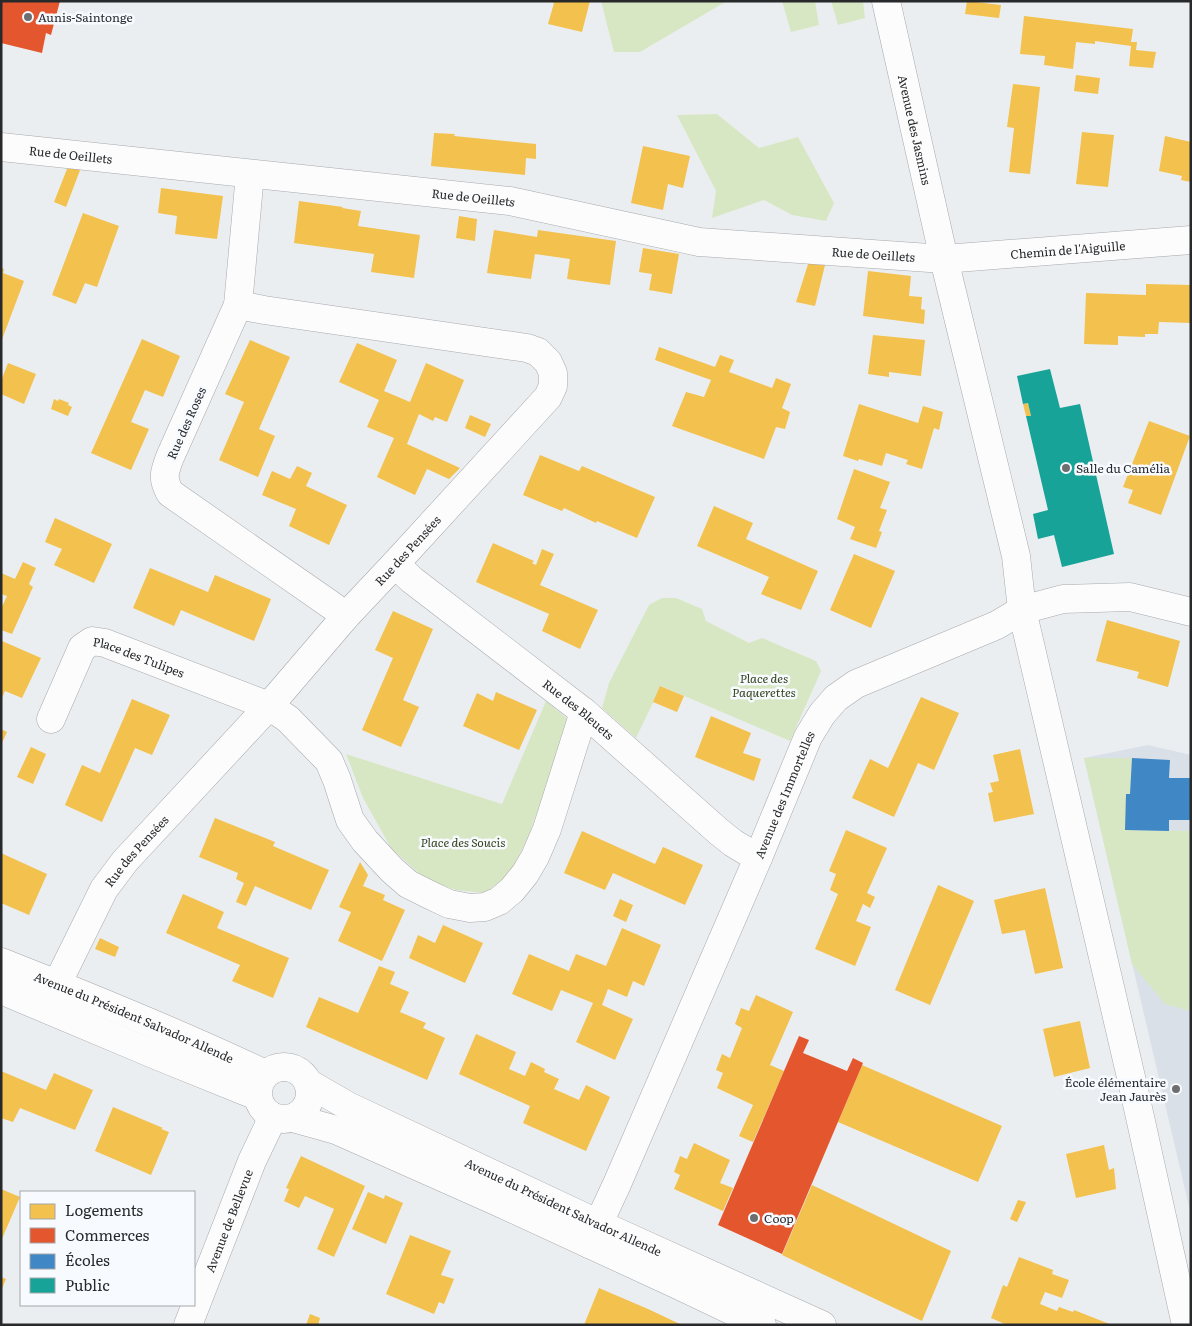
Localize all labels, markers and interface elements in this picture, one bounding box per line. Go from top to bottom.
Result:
place label: Aunis-Saintonge [38,8,133,26]
marker: Aunis-Saintonge [22,11,34,23]
street label: Avenue des Jasmins [894,73,936,187]
street label: Rue de Oeillets [28,141,114,168]
street label: Rue de Oeillets [431,184,517,211]
street label: Chemin de l'Aiguille [1010,236,1126,263]
street label: Rue de Oeillets [831,242,916,266]
street label: Rue des Roses [162,383,210,462]
place label: Salle du Camélia [1076,459,1170,477]
marker: Salle du Camélia [1060,462,1072,474]
street label: Rue des Pensées [370,511,445,589]
street label: Place des Tulipes [92,632,188,682]
park label: Place des Paquerettes [732,669,796,701]
street label: Rue des Bleuets [539,675,618,744]
street label: Avenue des Immortelles [750,727,819,861]
street label: Rue des Pensées [100,811,173,890]
park label: Place des Soucis [421,833,505,851]
street label: Avenue du Président Salvador Allende [32,967,237,1067]
place label: École élémentaire Jean Jaurès [1065,1073,1167,1105]
marker: École élémentaire Jean Jaurès [1170,1083,1182,1095]
street label: Avenue du Président Salvador Allende [462,1153,665,1260]
street label: Avenue de Bellevue [200,1166,257,1275]
legend [20,1191,195,1306]
text: Logements [65,1198,143,1221]
place label: Coop [764,1209,794,1227]
marker: Coop [748,1212,760,1224]
text: Commerces [65,1223,150,1246]
text: Écoles [65,1248,110,1271]
text: Public [65,1273,110,1296]

